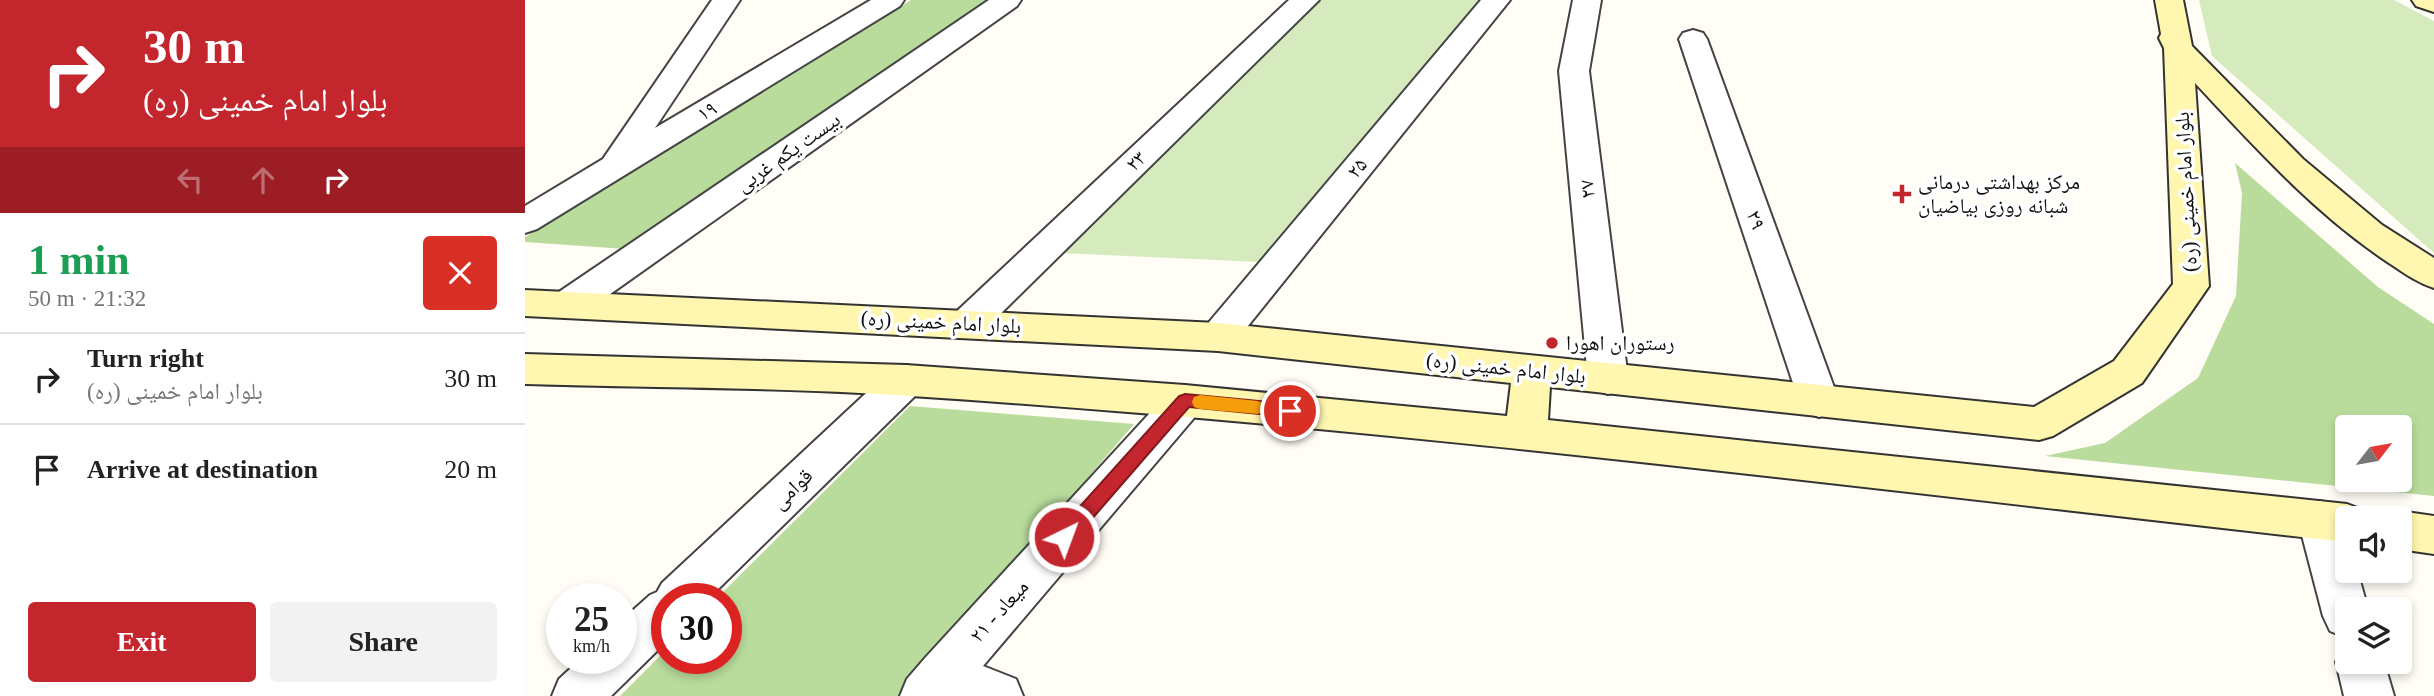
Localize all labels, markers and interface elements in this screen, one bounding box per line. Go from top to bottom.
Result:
text: 30 m [143,19,245,74]
icon: right [28,28,119,119]
text: بلوار امام خمینی (ره) [143,82,388,118]
street label: ۱۹ [693,96,721,126]
street label: بیست یکم غربی [731,107,846,198]
street label: بلوار امام خمینی (ره) [2170,111,2204,273]
street label: ۲۳ [1121,146,1151,176]
street label: ۲۵ [1342,153,1372,183]
icon: left [171,161,209,199]
icon: ahead [244,161,282,199]
icon: right [317,161,355,199]
place label: مرکز بهداشتی درمانی شبانه روزی بیاضیان [1918,170,2080,218]
street label: ۲۷ [1574,178,1600,200]
marker: مرکز بهداشتی درمانی شبانه روزی بیاضیان [1892,184,1912,204]
street label: ۲۹ [1742,207,1770,233]
button: close [423,236,497,310]
text: 1 min [28,237,130,283]
text: 50 m · 21:32 [28,286,146,311]
street label: بلوار امام خمینی (ره) [860,306,1022,340]
place label: رستوران اهورا [1566,331,1675,355]
marker: رستوران اهورا [1544,335,1560,351]
text: Turn right [87,344,204,373]
street label: بلوار امام خمینی (ره) [1425,348,1587,390]
icon: right [28,360,66,398]
text: 30 m [444,364,497,393]
text: بلوار امام خمینی (ره) [87,379,263,404]
pin [1260,381,1320,441]
icon: arrive [1271,392,1309,430]
north arrow [2335,415,2411,492]
map controls [2335,415,2412,674]
icon: arrive [28,451,66,489]
text: Arrive at destination [87,455,318,484]
text: 20 m [444,455,497,484]
street label: قوامی [767,464,818,515]
position arrow [1027,500,1101,574]
button: sound [2335,506,2412,583]
street label: ۲۱ - میعاد [965,575,1033,647]
speed limit sign: 30 [651,583,742,674]
button: layers [2335,597,2412,674]
text: 25 [574,600,609,639]
button: Exit [28,602,256,682]
button: Share [270,602,497,682]
text: km/h [573,636,610,656]

